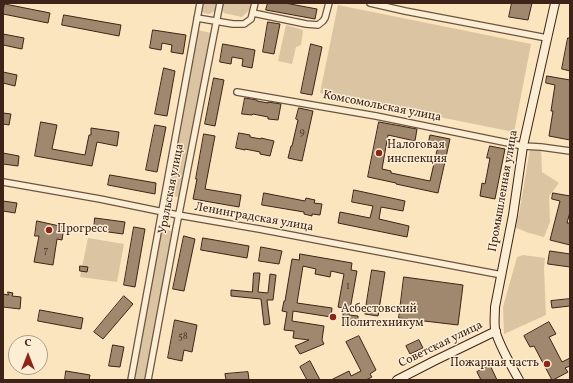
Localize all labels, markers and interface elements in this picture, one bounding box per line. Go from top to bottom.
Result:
street label: Комсомольская улица [322,88,442,126]
house number: 9 [299,127,305,139]
street label: Промышленная улица [486,129,522,253]
place label: Налоговая инспекция [387,139,447,167]
street label: Уральская улица [156,142,188,236]
marker: Налоговая инспекция [374,148,384,158]
street label: Ленинградская улица [193,200,315,236]
place label: Прогресс [57,223,108,237]
marker: Прогресс [44,225,54,235]
house number: 7 [44,245,48,257]
house number: 1 [346,281,350,293]
place label: Асбестовский Политехникум [341,303,423,331]
marker: Асбестовский Политехникум [328,312,338,322]
street label: Советская улица [397,318,485,372]
house number: 58 [178,331,188,343]
north arrow [8,335,48,375]
text: С [24,336,32,351]
place label: Пожарная часть [450,357,539,371]
marker: Пожарная часть [542,359,552,369]

